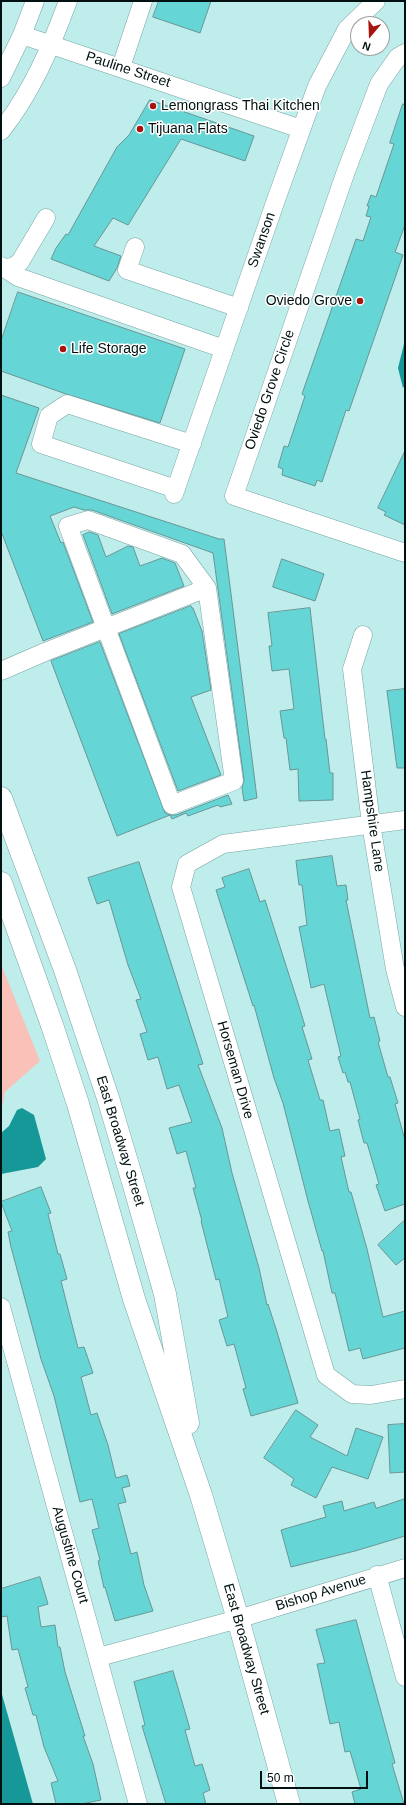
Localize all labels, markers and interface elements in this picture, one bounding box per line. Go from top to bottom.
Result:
north arrow [350,16,390,56]
text: N [361,39,372,53]
street label: Pauline Street [84,48,172,92]
place label: Lemongrass Thai Kitchen [161,98,320,114]
marker: Lemongrass Thai Kitchen [148,101,158,111]
place label: Tijuana Flats [148,121,228,137]
marker: Tijuana Flats [135,124,145,134]
street label: Swanson [245,210,279,270]
place label: Oviedo Grove [266,293,352,309]
marker: Oviedo Grove [355,296,365,306]
street label: Oviedo Grove Circle [242,328,298,452]
place label: Life Storage [71,341,146,357]
marker: Life Storage [58,344,68,354]
street label: Hampshire Lane [357,769,387,873]
street label: Horseman Drive [213,1019,257,1121]
street label: East Broadway Street [92,1074,148,1208]
street label: Augustine Court [48,1504,92,1606]
street label: Bishop Avenue [274,1571,368,1615]
street label: East Broadway Street [219,1582,273,1716]
scale bar [262,1763,370,1789]
text: 50 m [267,1771,294,1785]

